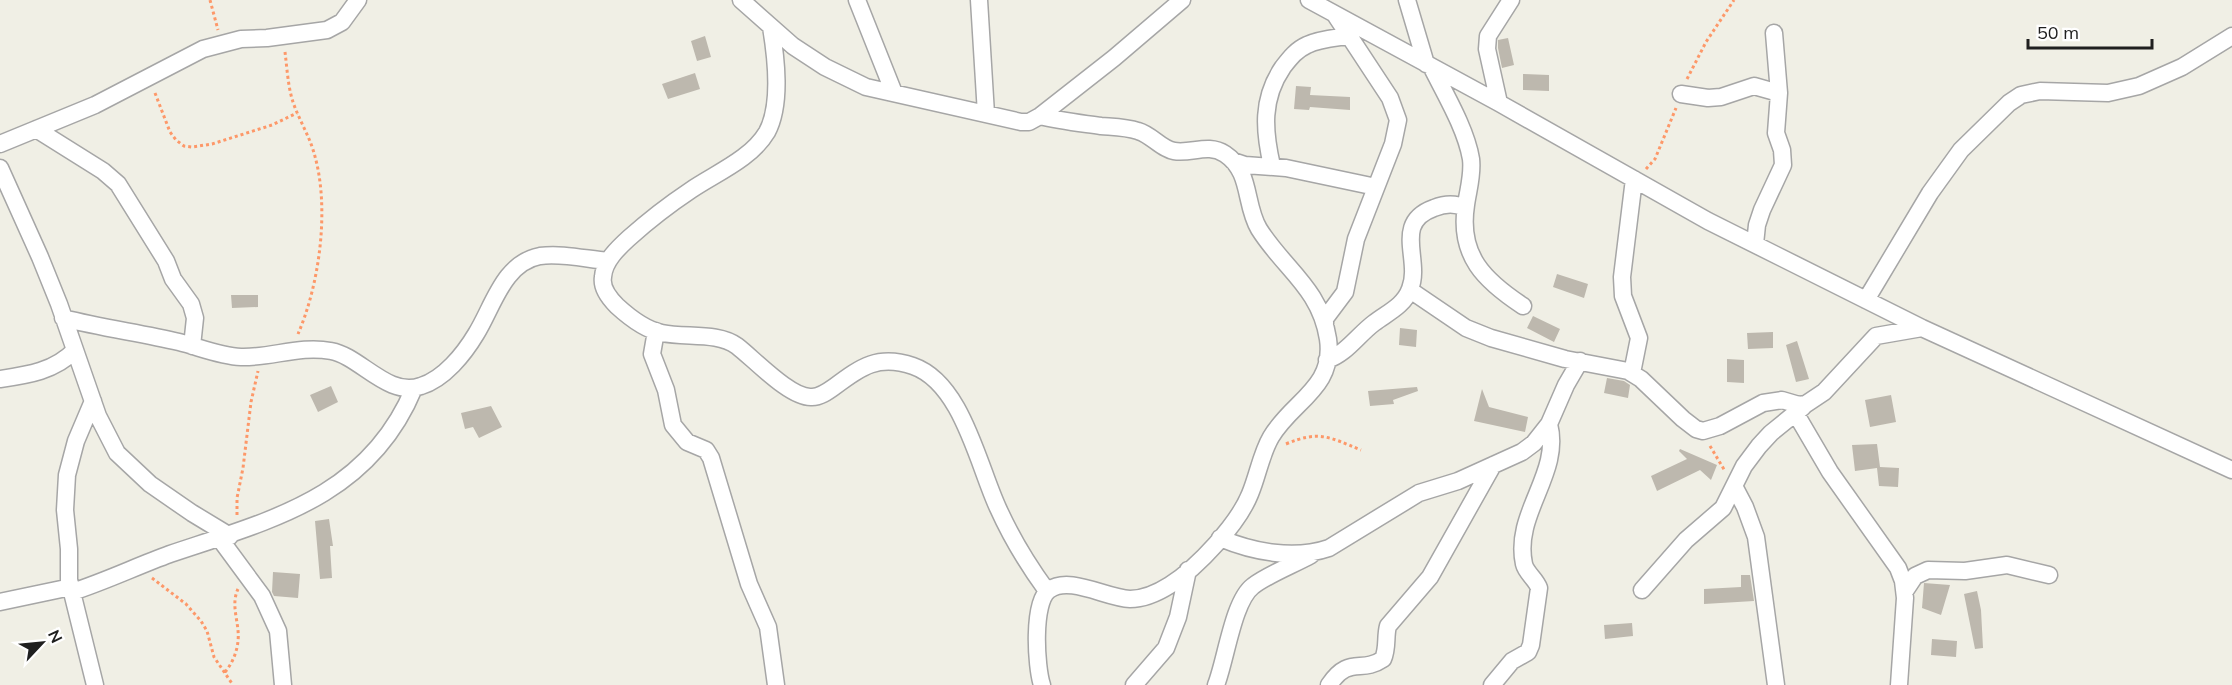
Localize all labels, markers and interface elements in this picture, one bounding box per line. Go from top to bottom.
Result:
scale bar [2028,12,2152,50]
text: 50 m [2037,21,2079,44]
north arrow [12,613,72,673]
text: N [44,627,67,646]

